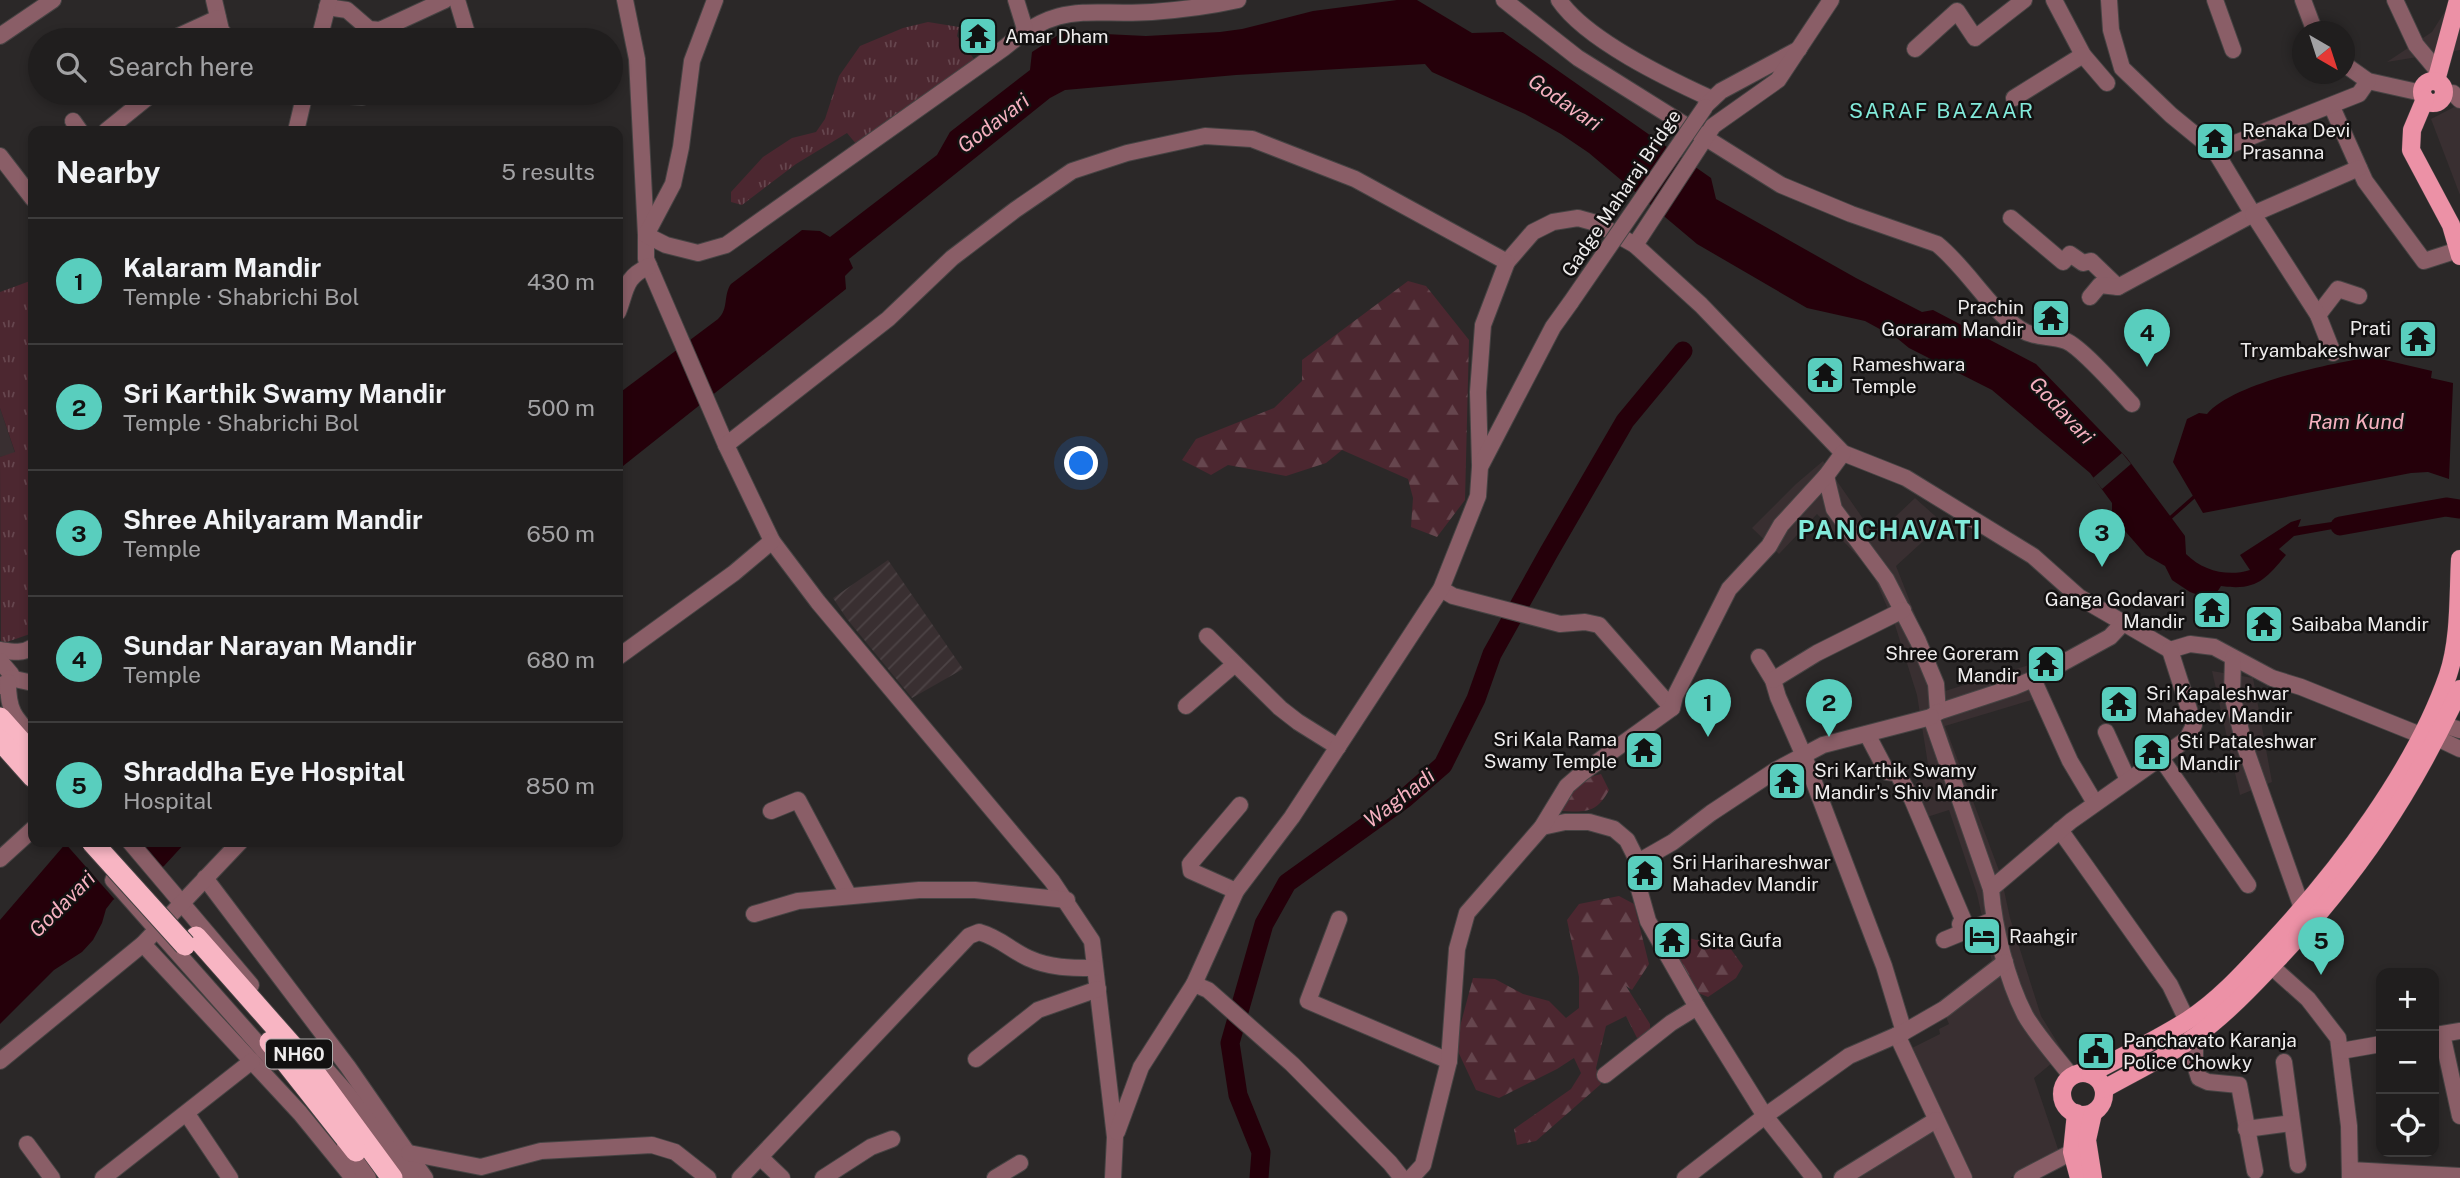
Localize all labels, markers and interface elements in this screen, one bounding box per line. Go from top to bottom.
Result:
temple icon: Amar Dham [957,15,999,57]
north arrow [2292,21,2355,84]
place label: Amar Dham [1005,25,1109,47]
search box [28,28,623,105]
icon: search [52,48,90,86]
text: Search here [108,51,254,82]
water label: Godavari [1524,68,1606,136]
water label: Godavari [952,88,1034,158]
district label: SARAF BAZAAR [1849,98,2035,123]
street label: Gadge Maharaj Bridge [1557,105,1685,281]
place label: Renaka Devi Prasanna [2242,119,2350,163]
temple icon: Renaka Devi Prasanna [2194,120,2236,162]
text: Nearby [56,154,160,190]
text: 5 results [501,158,595,185]
text: Kalaram Mandir [123,252,321,283]
text: 1 [74,268,84,295]
text: 430 m [527,268,595,295]
text: Temple · Shabrichi Bol [123,283,359,310]
place label: Prachin Goraram Mandir [1881,296,2024,340]
temple icon: Prachin Goraram Mandir [2030,297,2072,339]
pin: 4 [2124,309,2170,367]
place label: Prati Tryambakeshwar [2240,317,2391,361]
temple icon: Prati Tryambakeshwar [2397,318,2439,360]
place label: Rameshwara Temple [1852,353,1965,397]
temple icon: Rameshwara Temple [1804,354,1846,396]
water label: Godavari [2024,371,2100,449]
text: Sri Karthik Swamy Mandir [123,378,446,409]
text: 2 [72,394,86,421]
text: 500 m [527,394,595,421]
text: Temple · Shabrichi Bol [123,409,359,436]
water label: Ram Kund [2308,409,2404,434]
your location [1064,446,1098,480]
text: Shree Ahilyaram Mandir [123,504,423,535]
pin: 3 [2079,509,2125,567]
district label: PANCHAVATI [1797,514,1983,545]
text: 3 [71,520,87,547]
text: 650 m [526,520,595,547]
text: Temple [123,535,201,562]
place label: Ganga Godavari Mandir [2045,588,2185,632]
temple icon: Ganga Godavari Mandir [2191,589,2233,631]
temple icon: Saibaba Mandir [2243,603,2285,645]
place label: Saibaba Mandir [2291,613,2429,635]
text: Sundar Narayan Mandir [123,630,417,661]
place label: Shree Goreram Mandir [1885,642,2019,686]
temple icon: Shree Goreram Mandir [2025,643,2067,685]
text: 4 [71,646,87,673]
text: 680 m [527,646,595,673]
text: Temple [123,661,201,688]
pin: 1 [1685,679,1731,737]
pin: 2 [1806,679,1852,737]
place label: Sri Kapaleshwar Mahadev Mandir [2146,682,2293,726]
temple icon: Sri Kapaleshwar Mahadev Mandir [2098,683,2140,725]
place label: Sri Kala Rama Swamy Temple [1484,728,1617,772]
temple icon: Sri Kala Rama Swamy Temple [1623,729,1665,771]
place label: Sti Pataleshwar Mandir [2179,730,2317,774]
temple icon: Sti Pataleshwar Mandir [2131,731,2173,773]
text: Shraddha Eye Hospital [123,756,405,787]
place label: Sri Karthik Swamy Mandir's Shiv Mandir [1814,759,1998,803]
temple icon: Sri Karthik Swamy Mandir's Shiv Mandir [1766,760,1808,802]
water label: Waghadi [1359,763,1439,833]
text: 5 [71,772,87,799]
text: 850 m [526,772,595,799]
text: Hospital [123,787,213,814]
place label: Sri Harihareshwar Mahadev Mandir [1672,851,1831,895]
temple icon: Sri Harihareshwar Mahadev Mandir [1624,852,1666,894]
water label: Godavari [24,866,100,942]
hotel icon: Raahgir [1961,915,2003,957]
pin: 5 [2298,917,2344,975]
temple icon: Sita Gufa [1651,919,1693,961]
place label: Raahgir [2009,925,2078,947]
place label: Sita Gufa [1699,929,1782,951]
map controls [2376,968,2439,1157]
button: + [2376,968,2439,1031]
place label: Panchavato Karanja Police Chowky [2123,1029,2297,1073]
public building icon: Panchavato Karanja Police Chowky [2075,1030,2117,1072]
button: − [2376,1031,2439,1094]
road number: NH60 [266,1040,332,1069]
button: locate [2376,1094,2439,1157]

